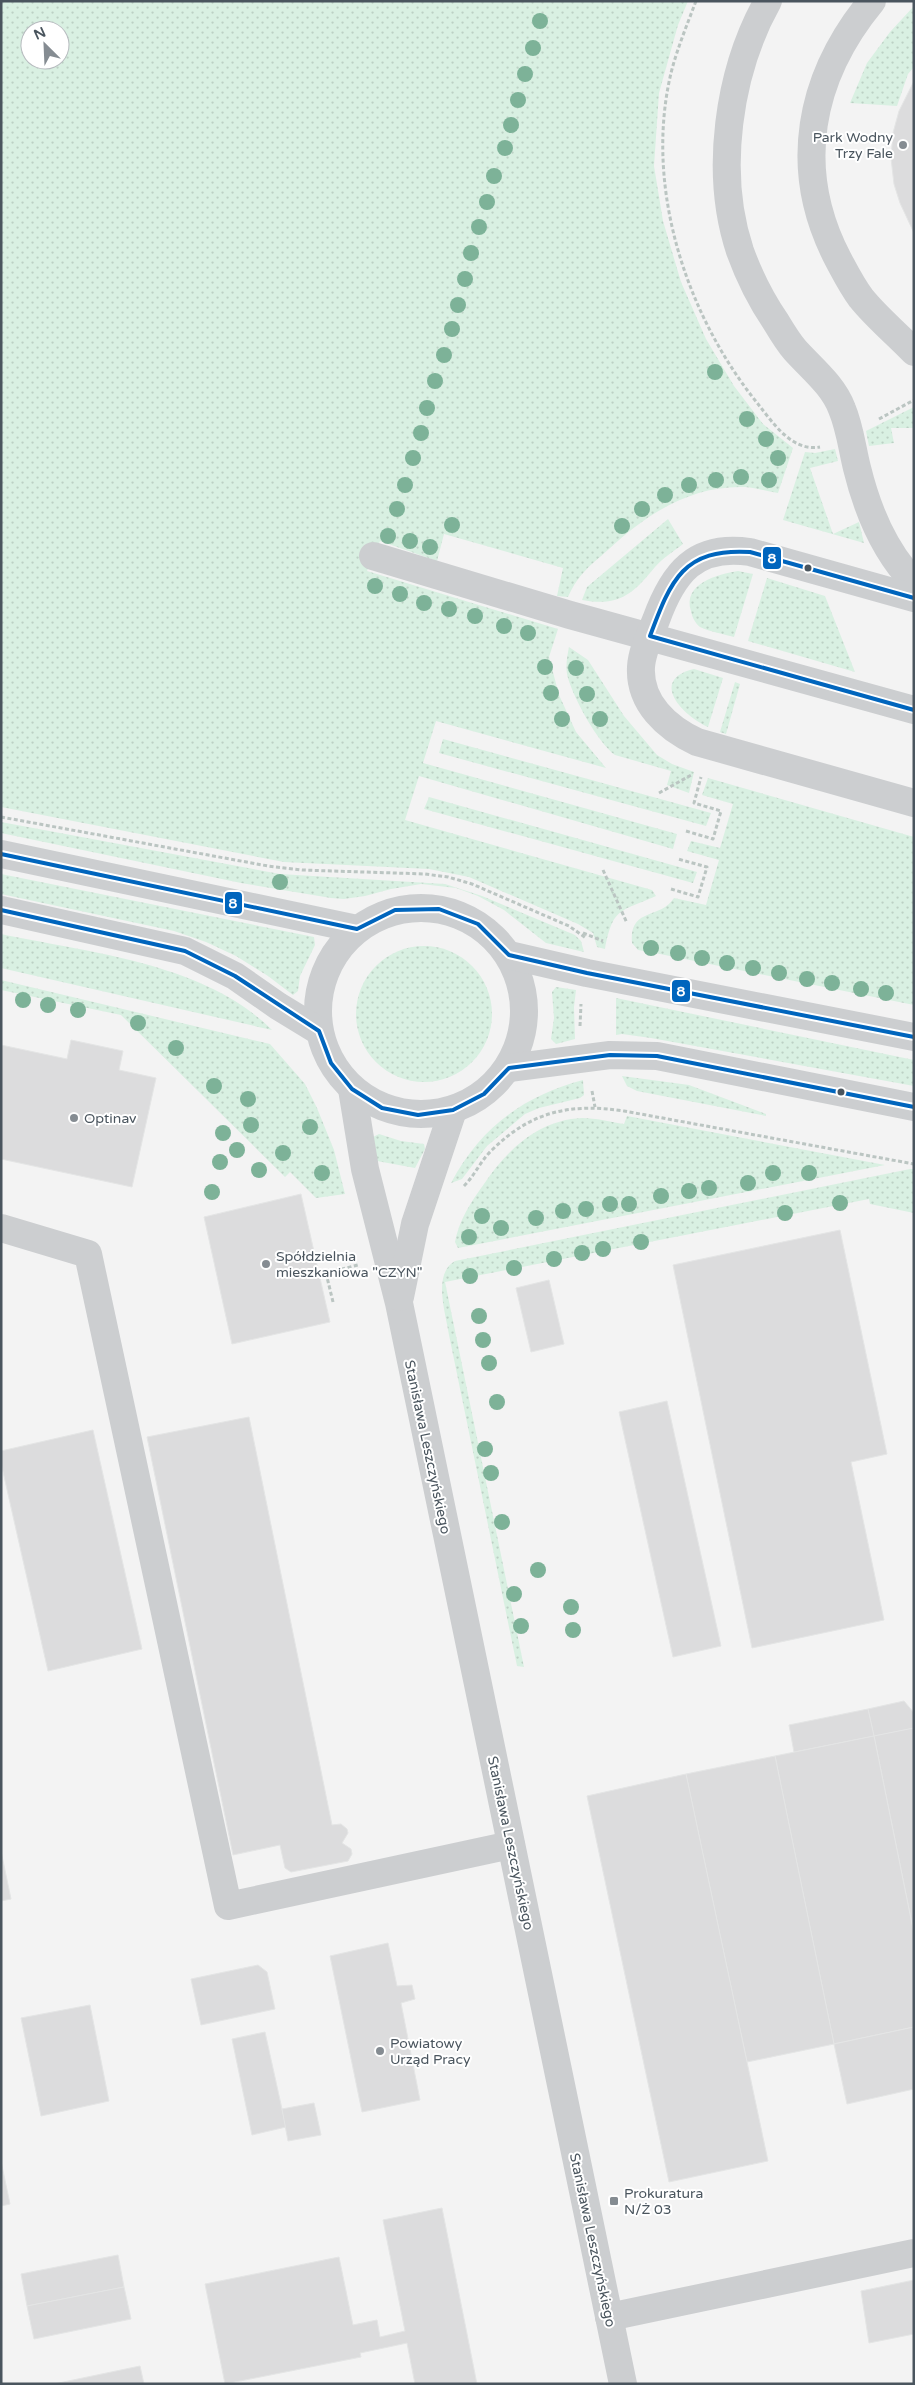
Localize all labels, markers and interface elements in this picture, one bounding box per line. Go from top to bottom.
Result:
north arrow [20,20,70,70]
text: N [31,24,49,44]
place label: Park Wodny Trzy Fale [813,129,893,162]
marker: Park Wodny Trzy Fale [897,139,909,151]
line badge: 8 [762,546,782,570]
text: 8 [768,550,777,567]
unlabelled marker [803,563,813,573]
line badge: 8 [224,891,243,915]
text: 8 [229,895,238,912]
line badge: 8 [671,979,691,1003]
text: 8 [677,983,686,1000]
unlabelled marker [836,1087,846,1097]
place label: Optinav [84,1110,137,1127]
marker: Optinav [68,1112,80,1124]
place label: Spółdzielnia mieszkaniowa "CZYN" [276,1248,423,1281]
marker: Spółdzielnia mieszkaniowa "CZYN" [260,1258,272,1270]
street label: Stanisława Leszczyńskiego [401,1359,454,1536]
street label: Stanisława Leszczyńskiego [484,1755,537,1932]
place label: Powiatowy Urząd Pracy [390,2035,471,2068]
marker: Powiatowy Urząd Pracy [374,2045,386,2057]
street label: Stanisława Leszczyńskiego [566,2152,619,2329]
place label: Prokuratura N/Ż 03 [624,2185,703,2218]
marker: Prokuratura N/Ż 03 [608,2195,620,2207]

